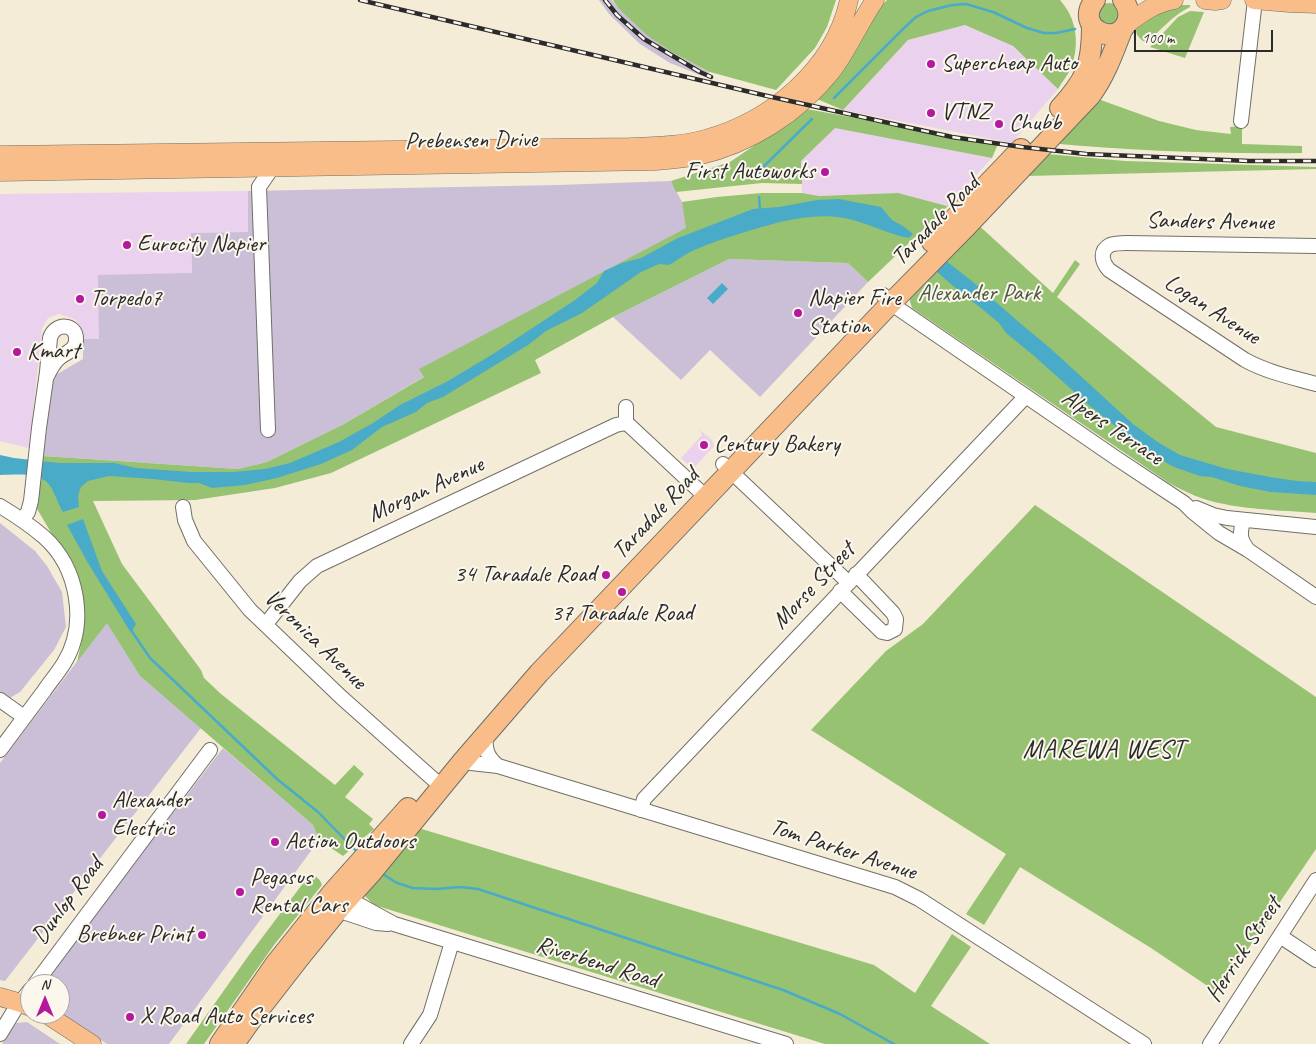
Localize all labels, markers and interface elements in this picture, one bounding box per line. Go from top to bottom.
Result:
scale bar [1136,20,1275,52]
text: 100 m [1142,29,1174,48]
place label: Supercheap Auto [941,50,1077,78]
marker: Supercheap Auto [925,58,937,70]
place label: VTNZ [941,99,990,127]
marker: VTNZ [925,107,937,119]
place label: Chubb [1009,110,1061,138]
marker: Chubb [993,118,1005,130]
street label: Prebensen Drive [405,125,537,157]
place label: First Autoworks [685,158,815,186]
marker: First Autoworks [819,166,831,178]
street label: Taradale Road [886,170,986,272]
street label: Sanders Avenue [1146,206,1274,238]
place label: Eurocity Napier [137,231,265,259]
marker: Eurocity Napier [121,239,133,251]
street label: Logan Avenue [1159,268,1265,352]
park label: Alexander Park [918,280,1040,308]
place label: Torpedo7 [90,285,162,313]
place label: Napier Fire Station [808,285,901,341]
marker: Torpedo7 [74,293,86,305]
marker: Napier Fire Station [792,307,804,319]
place label: Kmart [27,338,79,366]
marker: Kmart [11,346,23,358]
street label: Alpers Terrace [1056,384,1168,472]
place label: Century Bakery [714,431,840,459]
marker: Century Bakery [698,439,710,451]
street label: Morgan Avenue [364,451,488,529]
street label: Taradale Road [606,462,706,566]
street label: Morse Street [766,537,862,635]
place label: 34 Taradale Road [454,561,596,589]
marker: 34 Taradale Road [600,569,612,581]
street label: Veronica Avenue [258,584,372,696]
marker: 37 Taradale Road [616,586,628,598]
place label: 37 Taradale Road [551,600,693,628]
district label: MAREWA WEST [1022,734,1186,766]
place label: Alexander Electric [112,787,190,843]
marker: Alexander Electric [96,809,108,821]
street label: Tom Parker Avenue [766,813,920,887]
place label: Action Outdoors [285,828,415,856]
marker: Action Outdoors [269,836,281,848]
street label: Dunlop Road [26,852,110,950]
place label: Pegasus Rental Cars [250,864,347,920]
marker: Pegasus Rental Cars [234,886,246,898]
street label: Herrick Street [1200,892,1288,1008]
place label: Brebner Print [76,921,192,949]
marker: Brebner Print [196,929,208,941]
street label: Riverbend Road [532,931,662,995]
north arrow [20,974,70,1024]
text: N [41,976,49,993]
place label: X Road Auto Services [140,1003,312,1031]
marker: X Road Auto Services [124,1011,136,1023]

